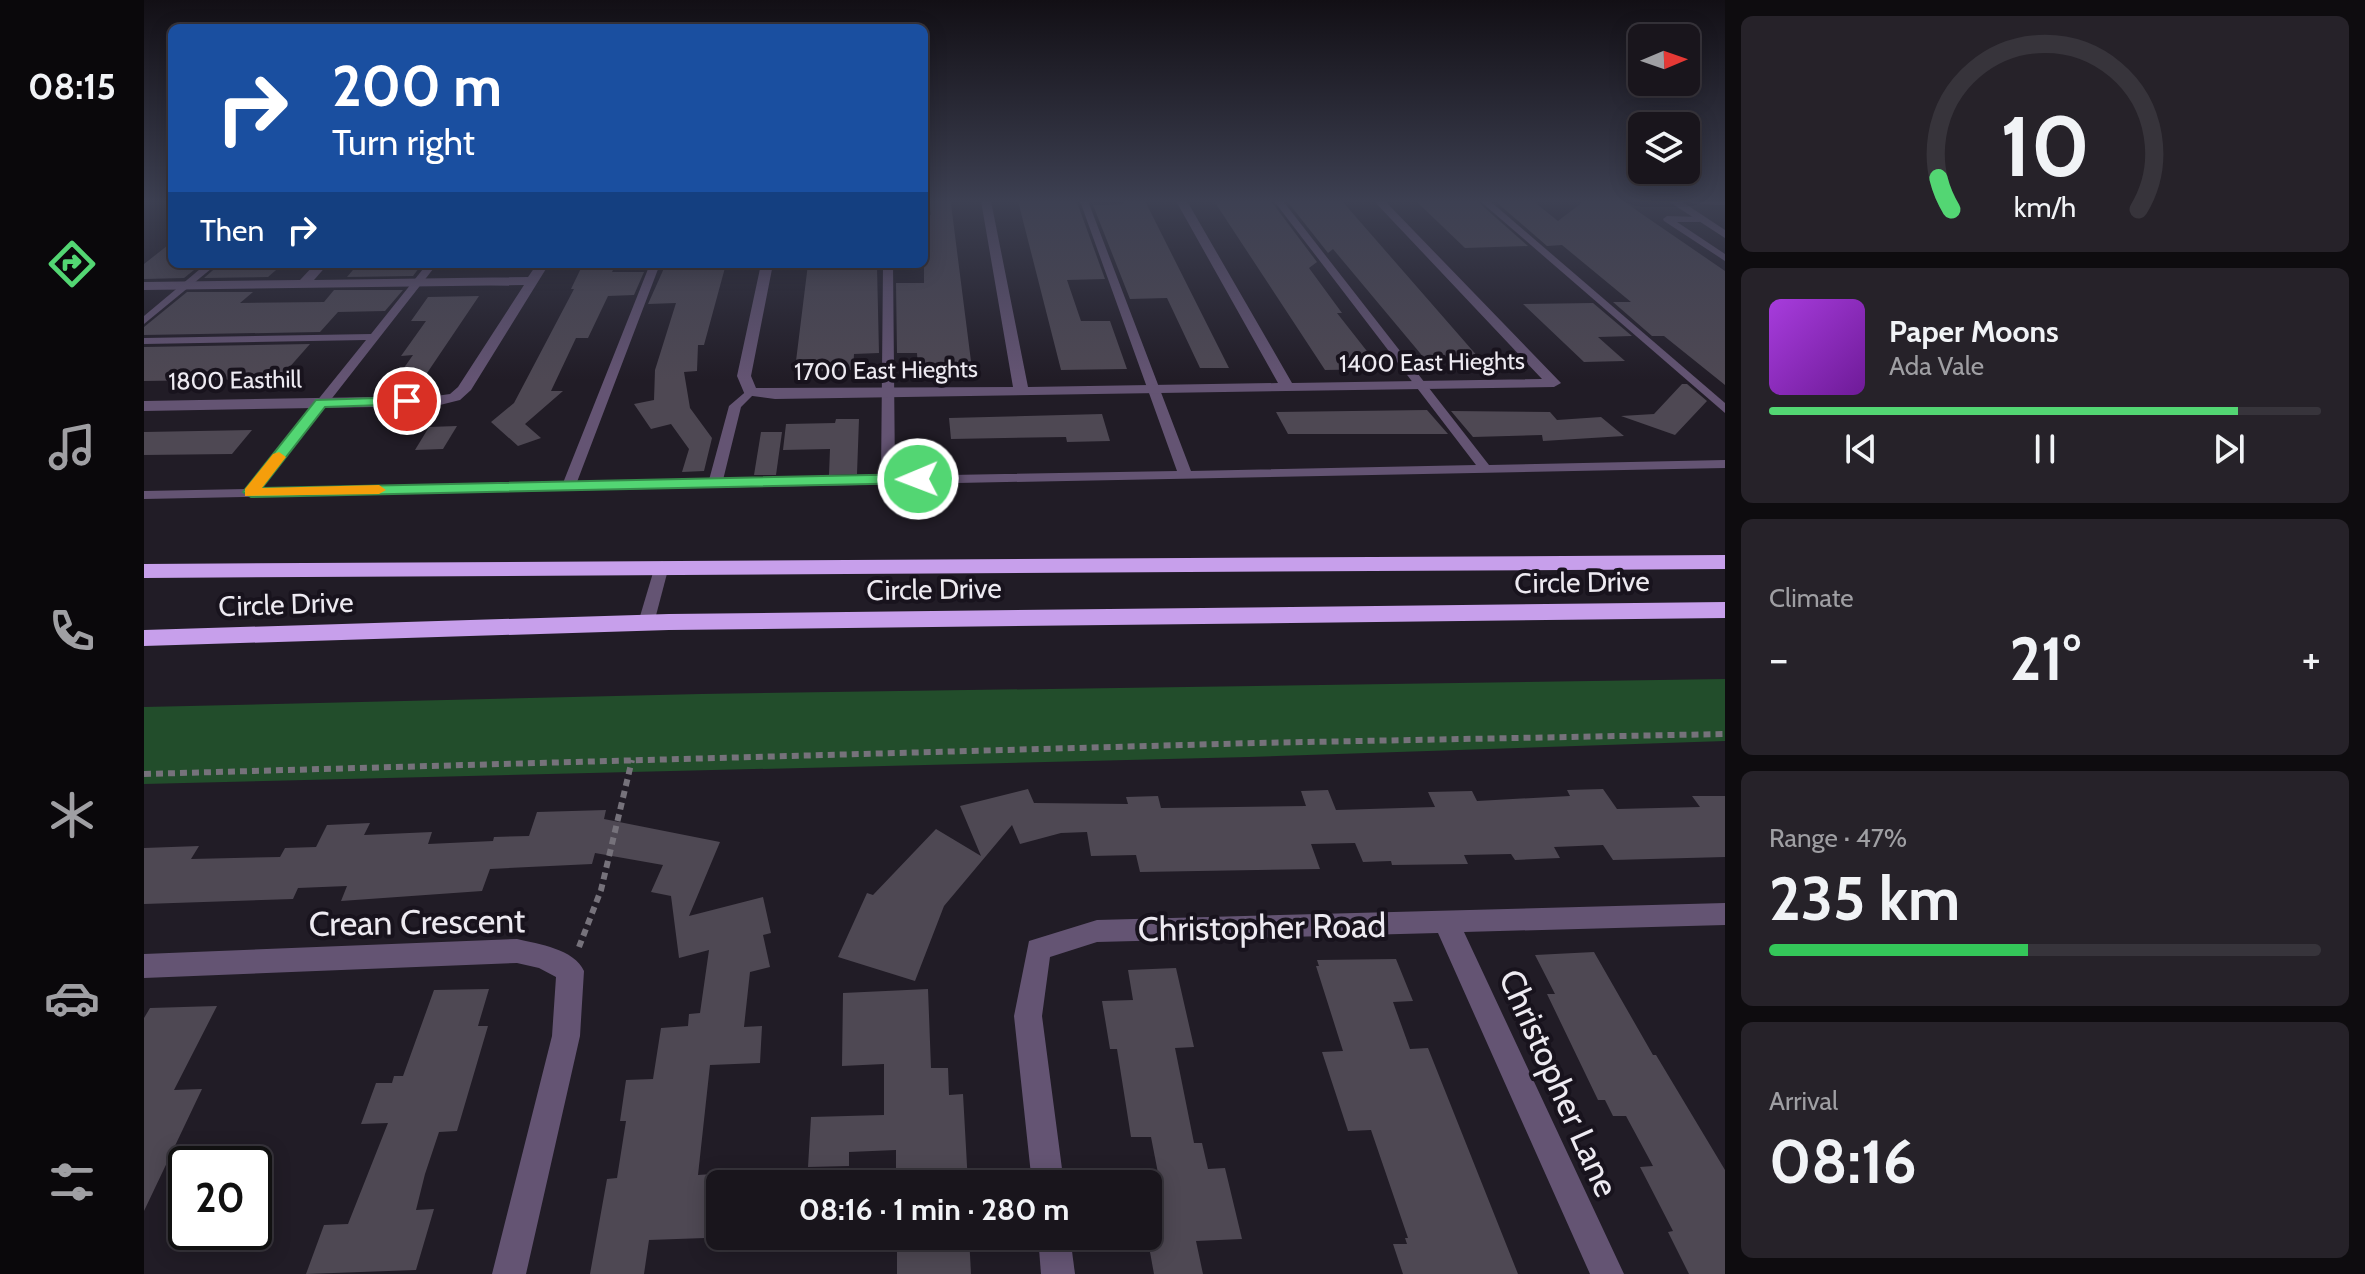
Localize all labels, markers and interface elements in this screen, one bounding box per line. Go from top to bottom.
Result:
north arrow [1628,24,1700,96]
map controls [1628,24,1700,184]
text: 200 m [332,52,502,120]
icon: right [200,56,304,160]
text: 08:15 [28,64,116,108]
text: 10 [2000,95,2090,196]
button: layers [1628,112,1700,184]
text: Turn right [332,120,475,164]
text: km/h [2014,189,2076,224]
icon: right [280,208,324,252]
text: Then [200,212,264,249]
icon: directions [44,236,100,292]
text: Paper Moons [1889,313,2059,350]
street label: 1400 East Hieghts [1339,346,1525,378]
text: Ada Vale [1889,350,1984,382]
street label: 1700 East Hieghts [794,354,978,386]
street label: 1800 Easthill [168,364,302,396]
pin [373,367,441,435]
icon: arrive [385,379,429,423]
icon: music [44,419,100,475]
icon: previous [1839,427,1883,471]
icon: pause [2023,427,2067,471]
icon: next [2207,427,2251,471]
position arrow [876,437,960,521]
street label: Circle Drive [1514,564,1650,600]
street label: Circle Drive [866,571,1002,607]
text: Climate [1769,582,1854,614]
street label: Circle Drive [218,585,354,623]
icon: phone [44,603,100,659]
text: 21° [2009,622,2081,695]
text: − [1769,632,1788,685]
text: + [2302,632,2321,685]
icon: climate [44,787,100,843]
text: Range · 47% [1769,822,1907,854]
text: 235 km [1769,862,1960,935]
street label: Crean Crescent [308,899,526,945]
street label: Christopher Road [1137,904,1387,950]
street label: Christopher Lane [1490,963,1628,1203]
icon: car [44,970,100,1026]
text: Arrival [1769,1085,1838,1117]
text: 08:16 [1769,1125,1917,1198]
speed limit sign: 20 [168,1146,272,1250]
icon: filters [44,1154,100,1210]
text: 08:16 · 1 min · 280 m [799,1191,1069,1228]

